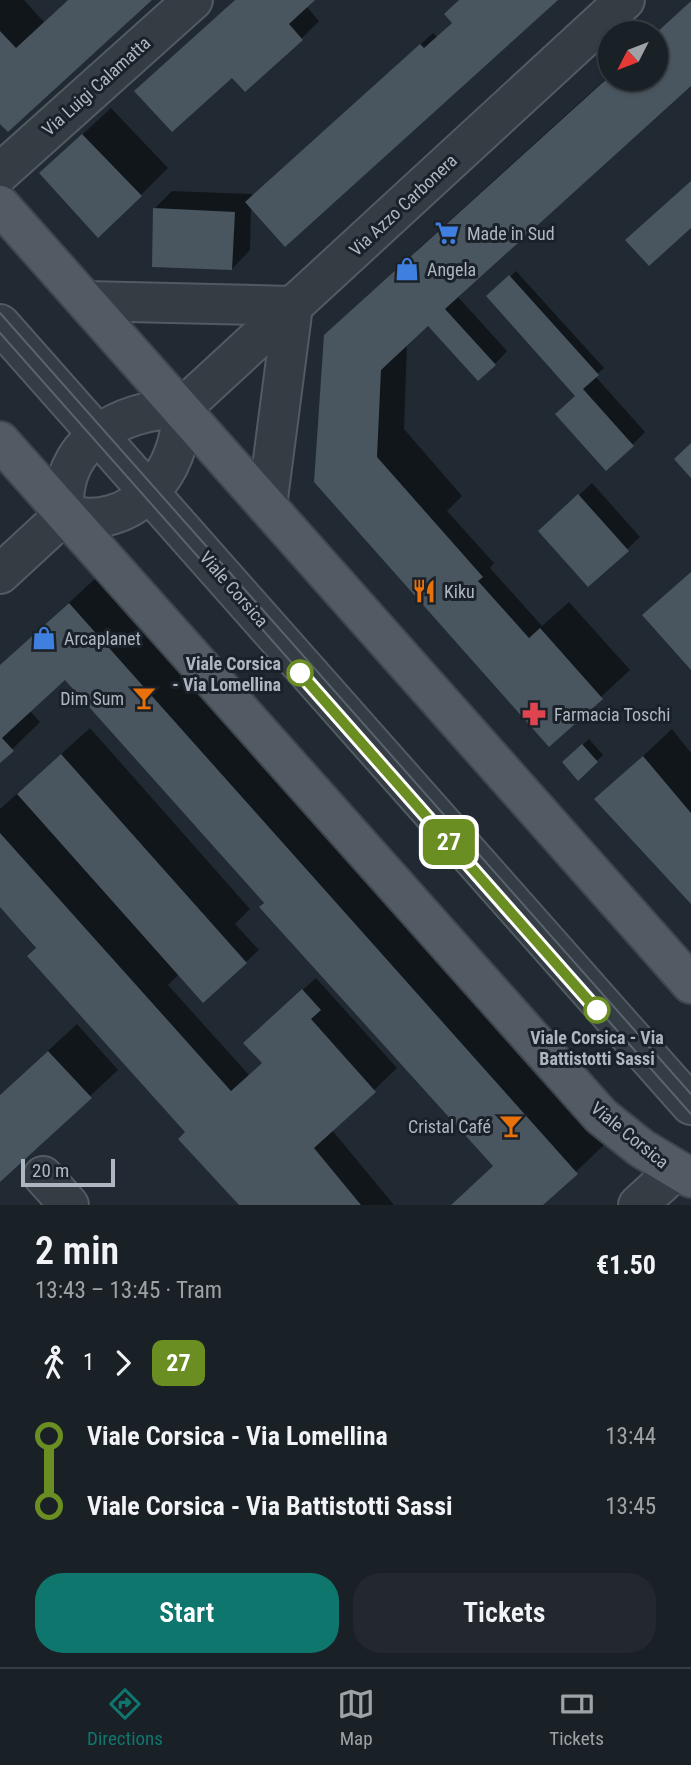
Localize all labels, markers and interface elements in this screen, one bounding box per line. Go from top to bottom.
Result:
north arrow [598,21,668,91]
map controls [598,21,668,91]
street label: Via Luigi Calamatta [38,32,154,140]
street label: Via Azzo Carbonera [345,150,461,260]
supermarket icon: Made in Sud [433,219,461,247]
place label: Made in Sud [467,223,555,244]
shop icon: Angela [393,255,421,283]
place label: Angela [427,259,476,280]
street label: Viale Corsica [195,547,273,631]
restaurant icon: Kiku [410,577,438,605]
place label: Kiku [444,581,475,602]
shop icon: Arcaplanet [30,624,58,652]
place label: Arcaplanet [64,628,141,649]
place label: Viale Corsica - Via Lomellina [172,653,281,695]
marker: Viale Corsica - Via Lomellina [287,660,313,686]
bar icon: Dim Sum [130,684,158,712]
place label: Dim Sum [60,688,124,709]
pharmacy icon: Farmacia Toschi [520,700,548,728]
place label: Farmacia Toschi [554,704,670,725]
line badge: 27 [418,819,480,865]
text: 27 [437,828,461,856]
marker: Viale Corsica - Via Battistotti Sassi [584,997,610,1023]
place label: Viale Corsica - Via Battistotti Sassi [530,1027,664,1069]
street label: Viale Corsica [587,1097,673,1173]
bar icon: Cristal Café [497,1112,525,1140]
place label: Cristal Café [408,1116,491,1137]
scale bar [21,1156,116,1188]
text: 20 m [32,1159,69,1182]
text: 2 min [35,1229,119,1273]
text: €1.50 [596,1250,656,1280]
text: 13:43 – 13:45 · Tram [35,1277,222,1304]
icon: walk [35,1344,73,1382]
icon: forward [104,1344,142,1382]
text: 1 [83,1349,94,1376]
text: 27 [166,1349,191,1377]
text: Viale Corsica - Via Lomellina [87,1421,388,1451]
text: 13:44 [605,1423,656,1450]
text: Viale Corsica - Via Battistotti Sassi [87,1491,453,1521]
text: 13:45 [605,1493,656,1520]
button: Start [35,1573,339,1653]
button: Tickets [353,1573,656,1653]
tab: Directions [87,1685,163,1750]
tab: Map [337,1685,375,1750]
tab: Tickets [549,1685,604,1750]

